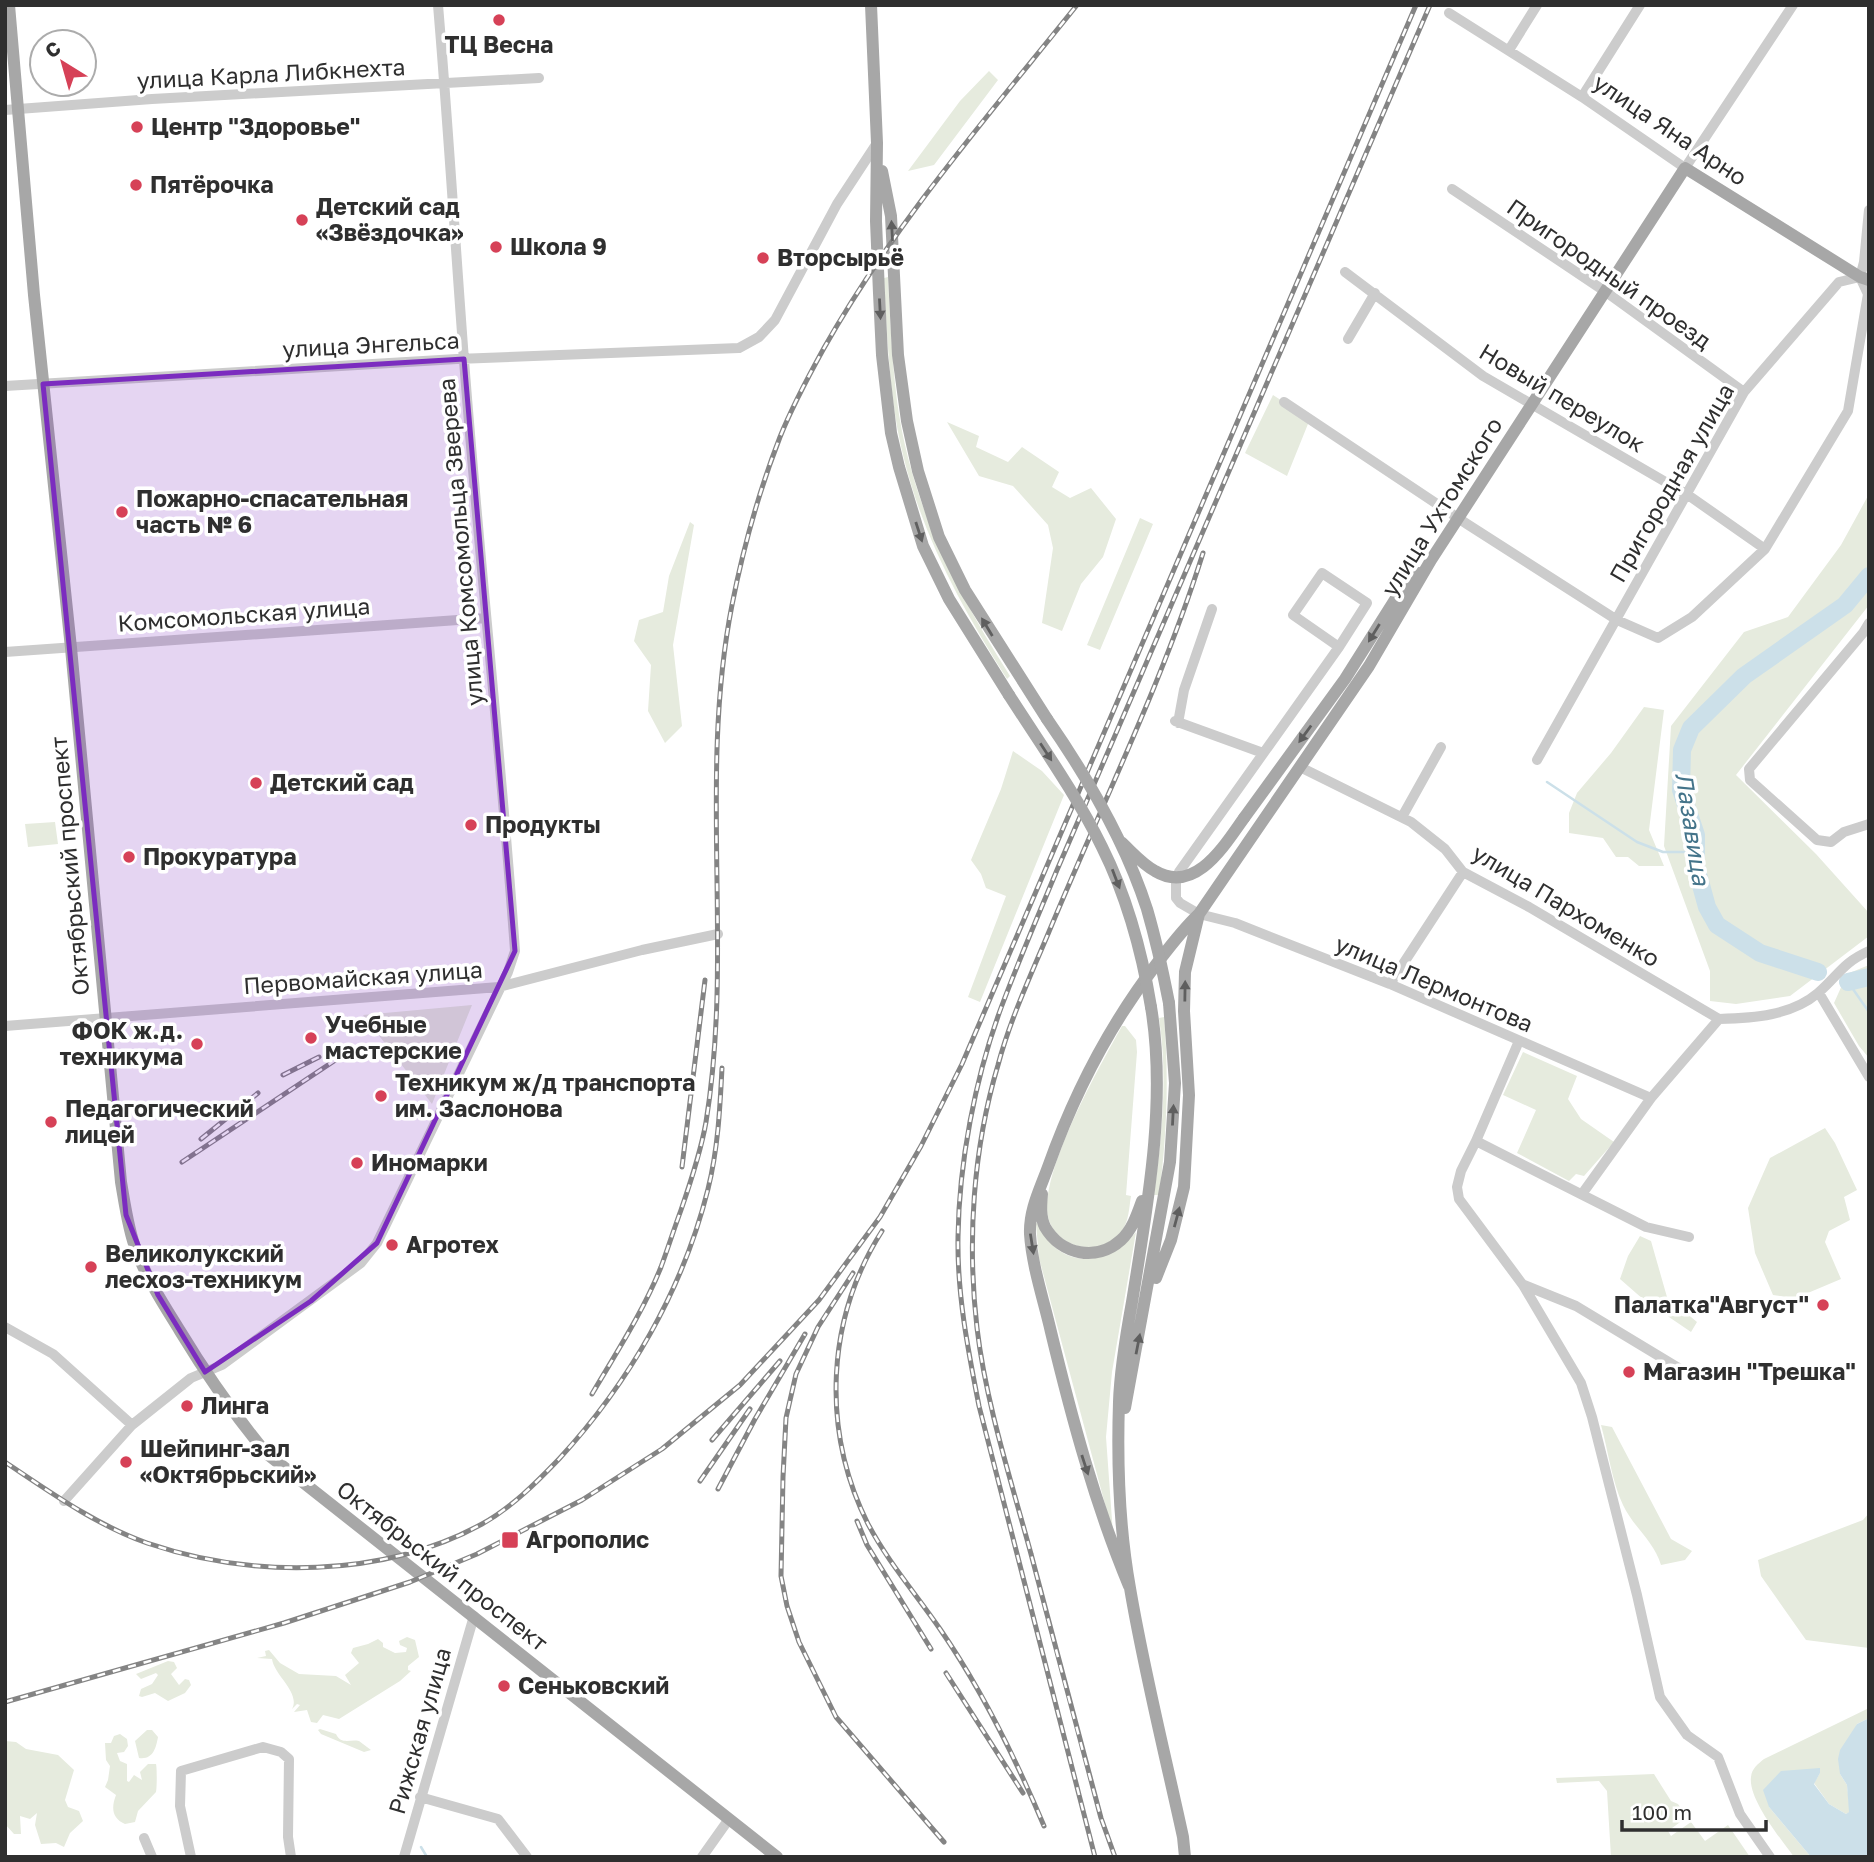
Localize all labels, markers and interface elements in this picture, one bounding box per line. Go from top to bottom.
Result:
marker: ТЦ Весна [491,12,507,28]
north arrow [28,28,98,98]
place label: ТЦ Весна [445,30,553,58]
text: С [40,36,65,62]
street label: улица Карла Либкнехта [136,52,406,94]
street label: улица Яна Арно [1589,67,1753,191]
place label: Центр "Здоровье" [151,112,360,140]
marker: Центр "Здоровье" [129,119,145,135]
place label: Пятёрочка [150,170,274,198]
marker: Пятёрочка [128,177,144,193]
place label: Детский сад «Звёздочка» [316,192,463,246]
street label: Пригородный проезд [1502,192,1717,354]
marker: Детский сад «Звёздочка» [294,212,310,228]
one-way arrow [886,220,897,242]
place label: Школа 9 [510,232,607,260]
marker: Школа 9 [488,239,504,255]
place label: Вторсырьё [777,243,904,271]
marker: Вторсырьё [755,250,771,266]
one-way arrow [874,298,885,320]
street label: улица Энгельса [282,325,460,363]
street label: Новый переулок [1475,337,1650,458]
street label: улица Комсомольца Зверева [432,377,488,707]
street label: Пригородная улица [1603,378,1739,587]
street label: улица Ухтомского [1375,412,1507,601]
place label: Пожарно-спасательная часть № 6 [136,484,408,538]
marker: Пожарно-спасательная часть № 6 [114,504,130,520]
one-way arrow [914,522,925,543]
street label: Комсомольская улица [117,591,371,637]
one-way arrow [980,617,993,636]
one-way arrow [1368,623,1381,642]
one-way arrow [1298,725,1312,743]
street label: Октябрьский проспект [44,735,94,997]
one-way arrow [1039,743,1053,761]
place label: Детский сад [270,768,414,796]
water label: Лазавица [1670,770,1717,889]
marker: Детский сад [248,775,264,791]
place label: Продукты [485,810,601,838]
marker: Продукты [463,817,479,833]
street label: улица Пархоменко [1468,838,1665,972]
place label: Прокуратура [143,842,297,870]
marker: Прокуратура [121,849,137,865]
one-way arrow [1110,868,1121,889]
street label: улица Лермонтова [1331,929,1538,1037]
street label: Первомайская улица [242,955,484,999]
one-way arrow [1179,979,1191,1001]
place label: Учебные мастерские [325,1010,462,1064]
place label: ФОК ж.д. техникума [59,1016,183,1070]
marker: Учебные мастерские [303,1030,319,1046]
marker: ФОК ж.д. техникума [189,1036,205,1052]
place label: Техникум ж/д транспорта им. Заслонова [395,1068,695,1122]
marker: Техникум ж/д транспорта им. Заслонова [373,1088,389,1104]
place label: Педагогический лицей [65,1094,254,1148]
one-way arrow [1167,1104,1178,1126]
marker: Педагогический лицей [43,1114,59,1130]
place label: Иномарки [371,1148,488,1176]
marker: Иномарки [349,1155,365,1171]
one-way arrow [1172,1206,1183,1228]
place label: Агротех [406,1230,499,1258]
one-way arrow [1027,1233,1038,1255]
marker: Агротех [384,1237,400,1253]
place label: Великолукский лесхоз-техникум [105,1239,302,1293]
marker: Великолукский лесхоз-техникум [83,1259,99,1275]
place label: Палатка"Август" [1614,1290,1809,1318]
marker: Палатка"Август" [1815,1297,1831,1313]
one-way arrow [1132,1333,1143,1355]
place label: Магазин "Трешка" [1643,1357,1856,1385]
marker: Магазин "Трешка" [1621,1364,1637,1380]
place label: Линга [201,1391,269,1419]
marker: Линга [179,1398,195,1414]
place label: Шейпинг-зал «Октябрьский» [140,1434,316,1488]
marker: Шейпинг-зал «Октябрьский» [118,1454,134,1470]
one-way arrow [1081,1455,1091,1476]
street label: Октябрьский проспект [332,1474,554,1656]
place label: Агрополис [526,1525,649,1553]
marker: Агрополис [500,1530,520,1550]
street label: Рижская улица [382,1644,456,1817]
place label: Сеньковский [518,1671,669,1699]
marker: Сеньковский [496,1678,512,1694]
scale bar [1622,1788,1766,1832]
text: 100 m [1632,1799,1692,1825]

